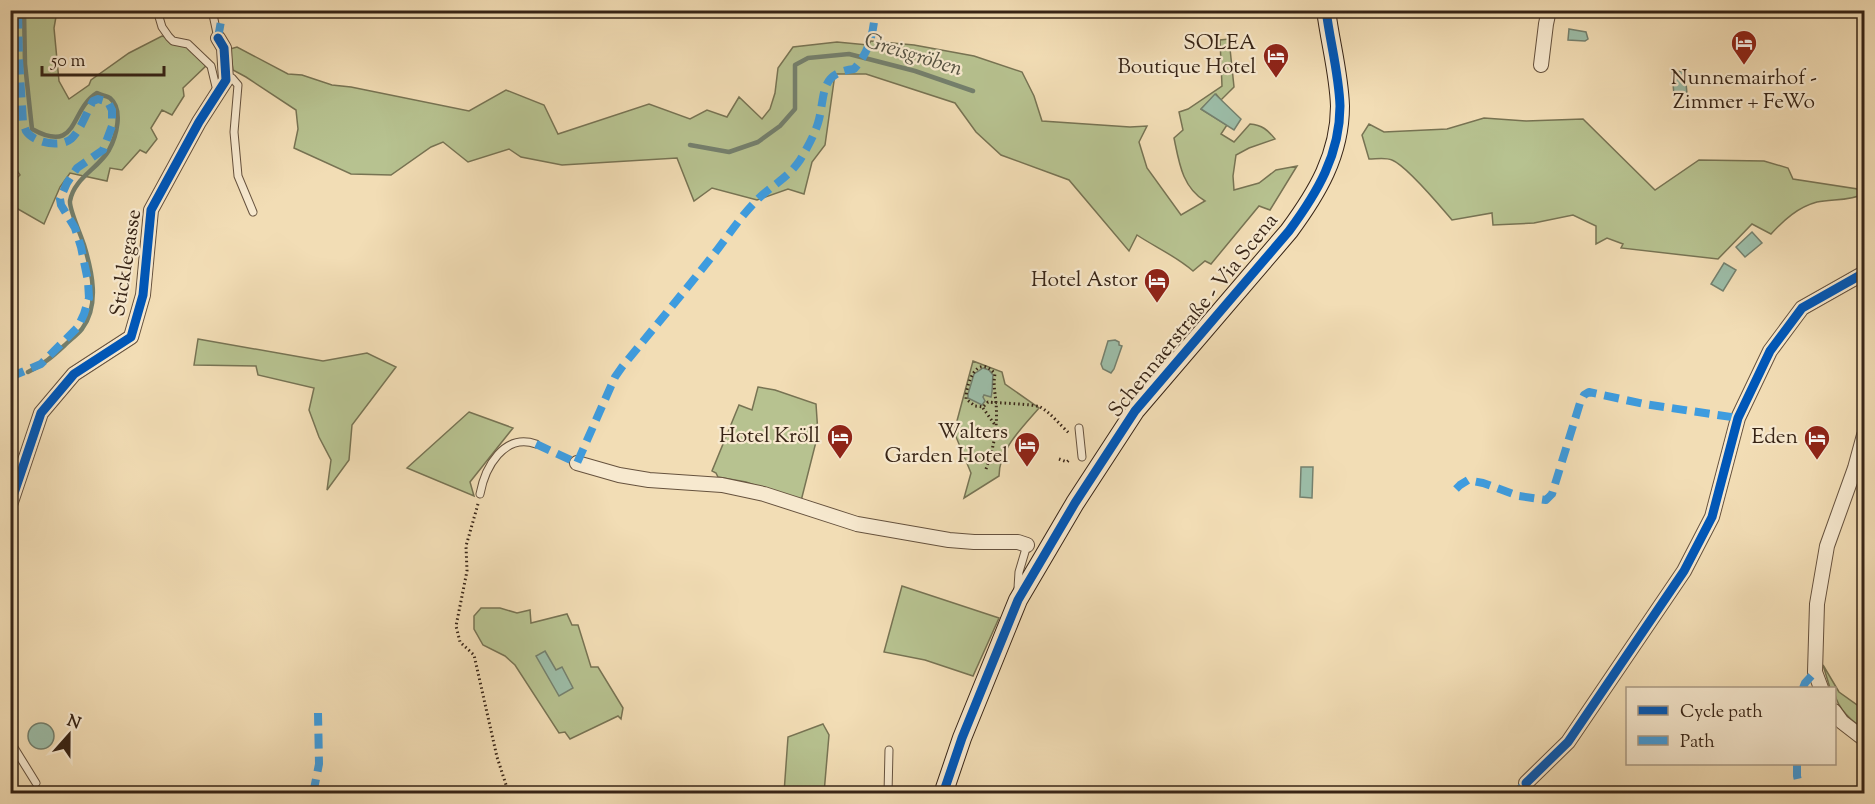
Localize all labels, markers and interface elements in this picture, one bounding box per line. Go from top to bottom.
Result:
water label: Greisgröben [860,26,967,86]
hotel icon: Nunnemairhof - Zimmer + FeWo [1729,28,1759,66]
place label: SOLEA Boutique Hotel [1118,29,1256,83]
scale bar [42,39,164,77]
hotel icon: SOLEA Boutique Hotel [1261,41,1291,79]
text: 50 m [50,49,86,75]
place label: Nunnemairhof - Zimmer + FeWo [1671,64,1817,118]
street label: Sticklegasse [104,207,150,319]
street label: Schennaerstraße - Via Scena [1102,207,1286,425]
place label: Hotel Astor [1031,266,1138,296]
hotel icon: Hotel Astor [1142,266,1172,304]
place label: Walters Garden Hotel [885,418,1008,472]
place label: Hotel Kröll [719,422,820,452]
hotel icon: Hotel Kröll [825,422,855,460]
place label: Eden [1751,423,1798,453]
hotel icon: Eden [1802,423,1832,461]
hotel icon: Walters Garden Hotel [1012,430,1042,468]
legend [1626,687,1836,765]
text: Cycle path [1680,700,1763,726]
north arrow [39,705,99,765]
text: N [63,710,84,736]
text: Path [1680,730,1715,756]

